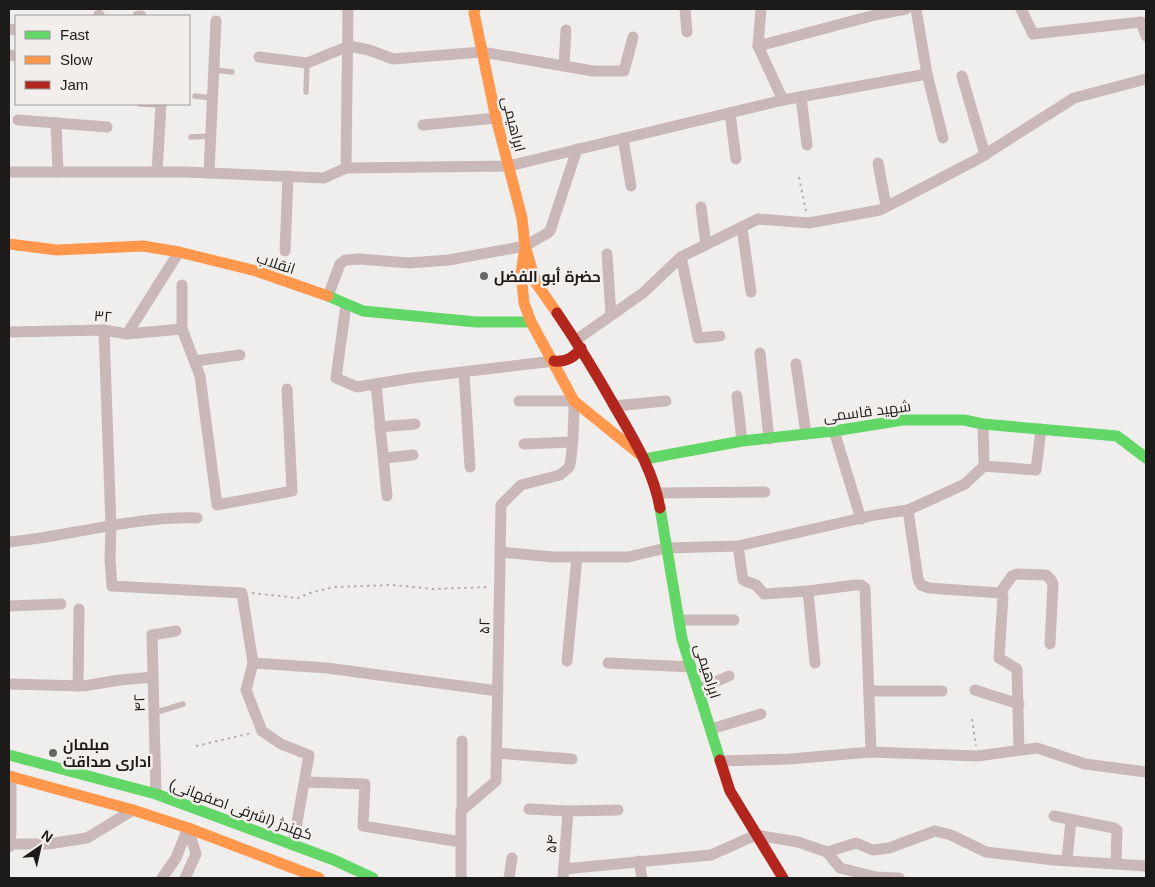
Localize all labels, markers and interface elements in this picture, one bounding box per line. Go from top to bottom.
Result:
legend [15,15,190,105]
text: Fast [60,26,90,43]
text: Slow [60,51,93,68]
text: Jam [60,76,88,93]
street label: ابراهیمی [497,95,529,154]
street label: انقلاب [255,249,297,277]
place label: حضرة أبو الفضل [494,267,601,286]
marker: حضرة أبو الفضل [478,270,490,282]
street label: ۳۲ [93,307,113,325]
street label: شهید قاسمی [822,397,912,427]
street label: ۵۲ [475,618,493,634]
street label: ابراهیمی [690,642,724,701]
street label: ۴۲ [130,694,148,712]
place label: مبلمان اداری صداقت [63,736,151,771]
marker: مبلمان اداری صداقت [47,747,59,759]
street label: کهندژ (اشرفی اصفهانی) [166,775,315,845]
north arrow [15,822,65,872]
text: N [39,827,56,846]
street label: ۵۴ [542,834,560,854]

